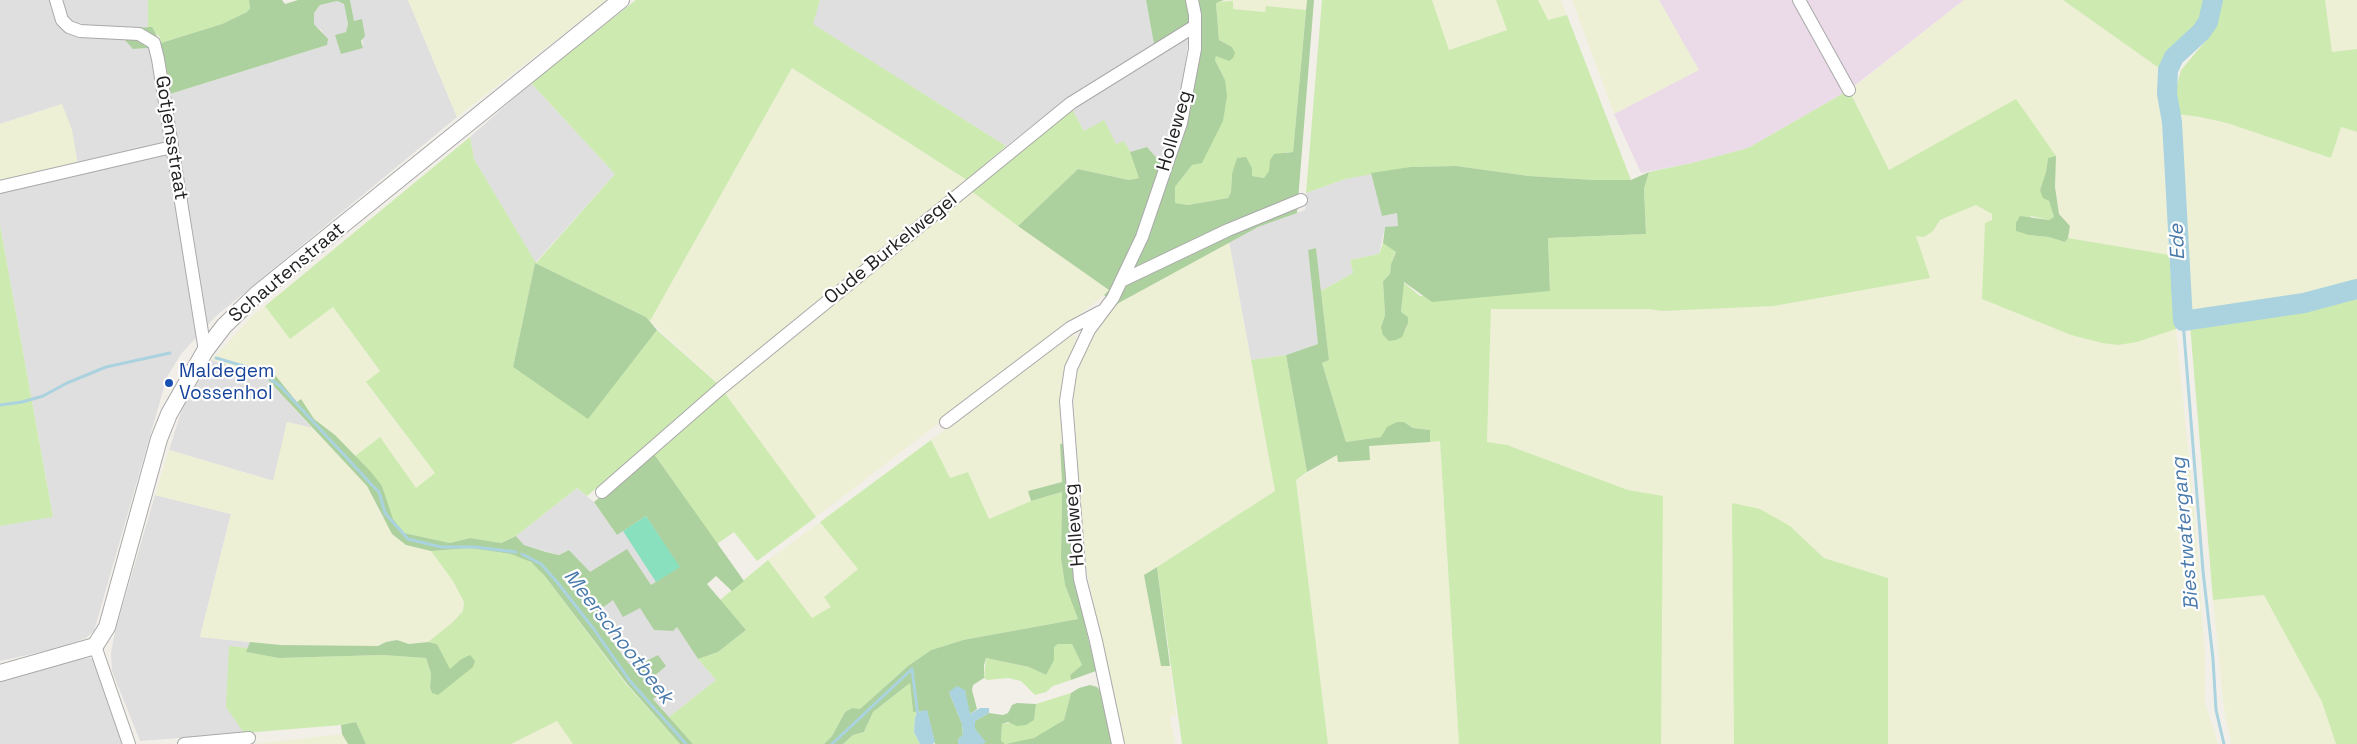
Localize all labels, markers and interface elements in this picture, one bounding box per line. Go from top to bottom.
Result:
street label: Gotjensstraat [150,74,192,202]
street label: Holleweg [1153,88,1197,174]
street label: Oude Burkelwegel [820,189,962,309]
street label: Schautenstraat [225,218,349,328]
water label: Ede [2165,223,2191,261]
place label: Maldegem Vossenhol [179,361,274,405]
marker: Maldegem Vossenhol [163,377,175,389]
water label: Biestwatergang [2167,457,2205,611]
street label: Holleweg [1060,483,1090,567]
water label: Meerschootbeek [558,565,678,709]

